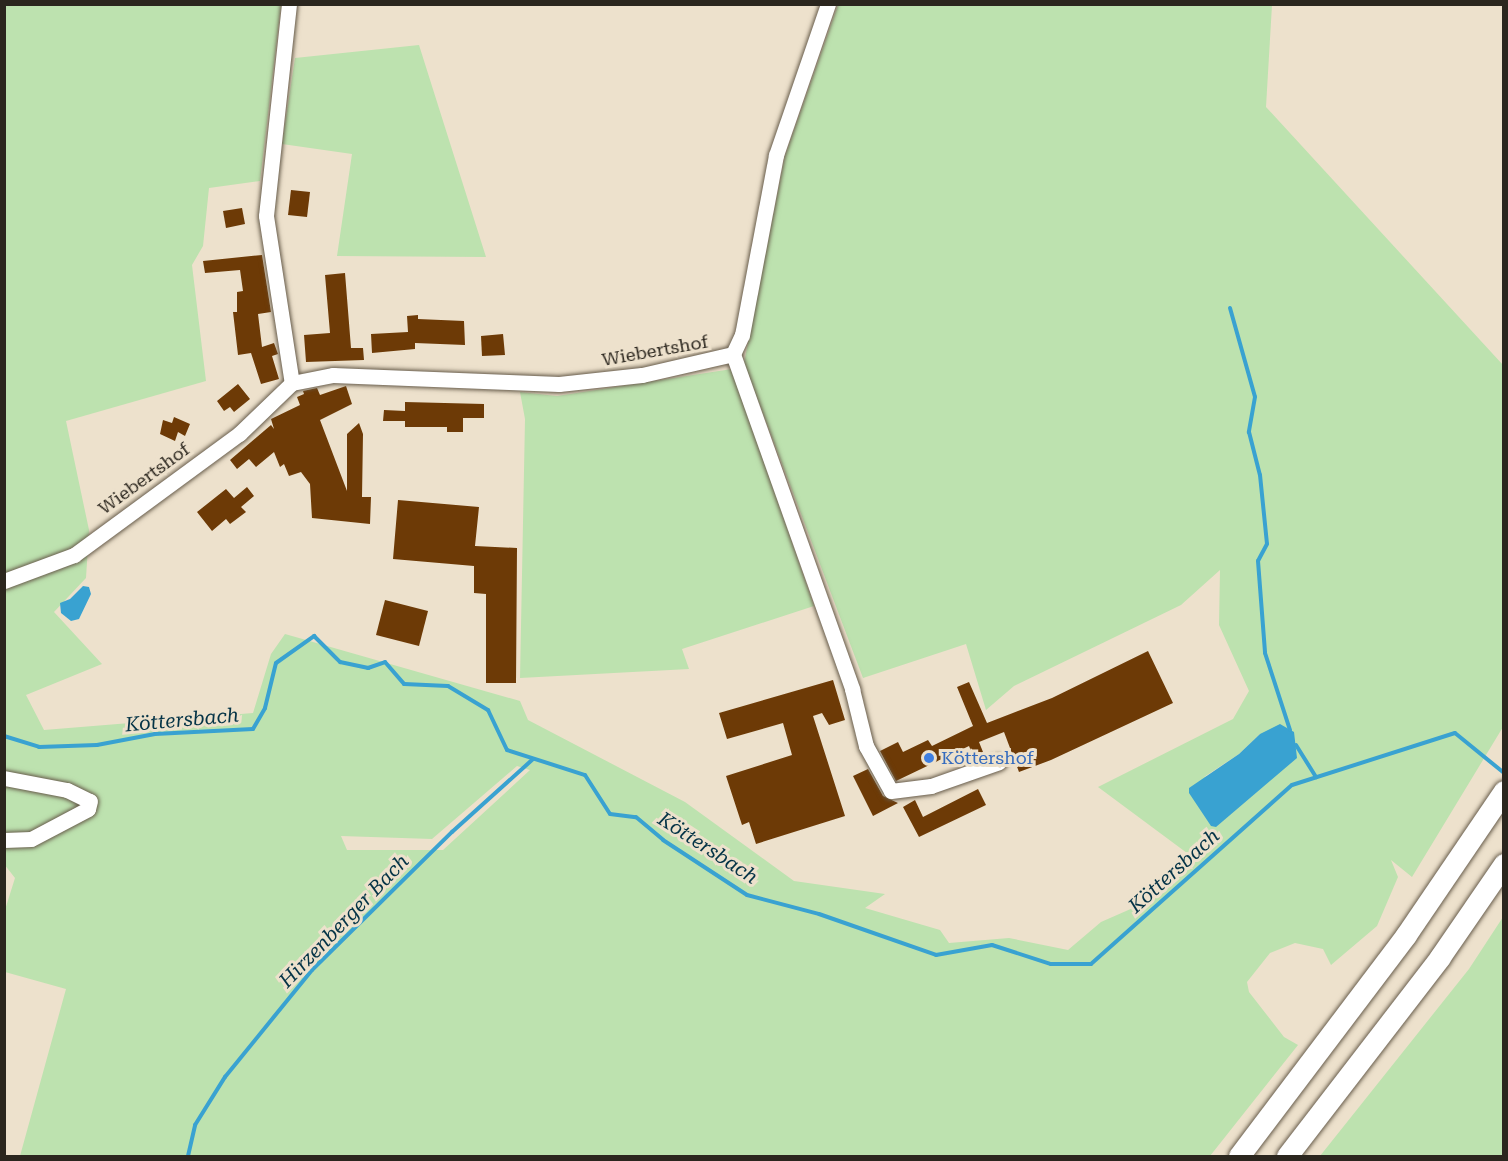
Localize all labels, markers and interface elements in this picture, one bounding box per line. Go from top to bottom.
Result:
street label: Wiebertshof [600,331,710,371]
street label: Wiebertshof [94,439,194,519]
water label: Köttersbach [124,703,240,737]
place label: Köttershof [941,747,1034,769]
marker: Köttershof [922,751,936,765]
water label: Köttersbach [654,807,762,889]
water label: Köttersbach [1124,824,1224,918]
water label: Hirzenberger Bach [274,849,414,993]

